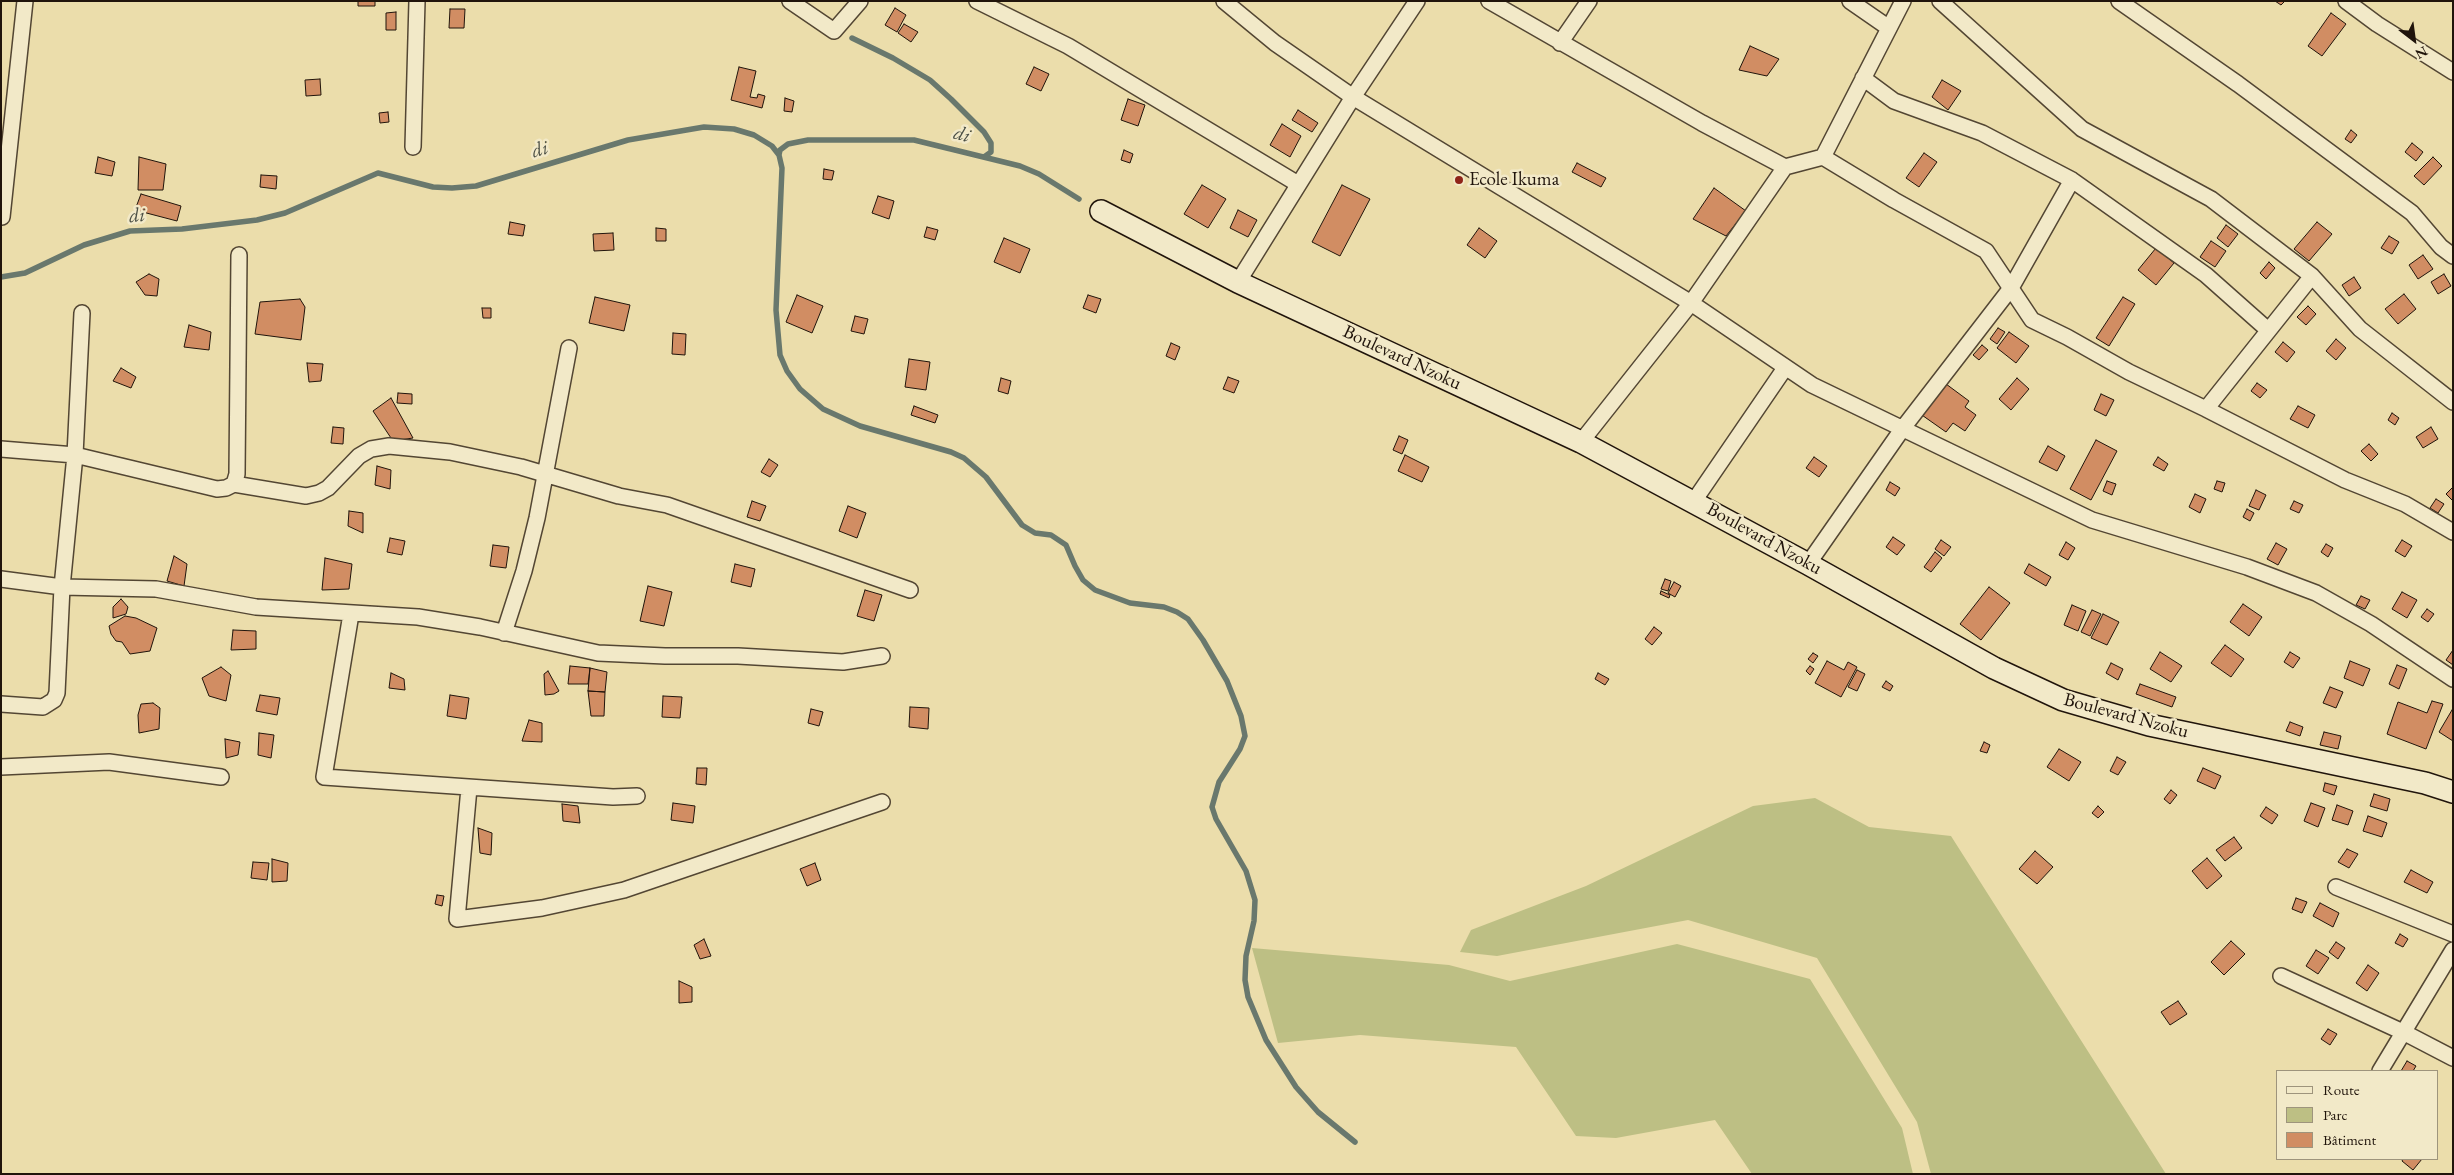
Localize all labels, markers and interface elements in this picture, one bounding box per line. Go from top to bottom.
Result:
north arrow [2389,15,2439,65]
text: N [2412,42,2431,64]
water label: di [951,121,973,149]
water label: di [529,136,551,164]
place label: Ecole Ikuma [1469,169,1559,191]
marker: Ecole Ikuma [1453,174,1465,186]
water label: di [128,203,146,229]
street label: Boulevard Nzoku [1339,321,1465,395]
street label: Boulevard Nzoku [1702,498,1826,580]
street label: Boulevard Nzoku [2061,688,2191,744]
legend [2276,1070,2439,1160]
text: Route [2323,1080,2360,1099]
text: Parc [2323,1105,2348,1124]
text: Bâtiment [2323,1130,2376,1149]

